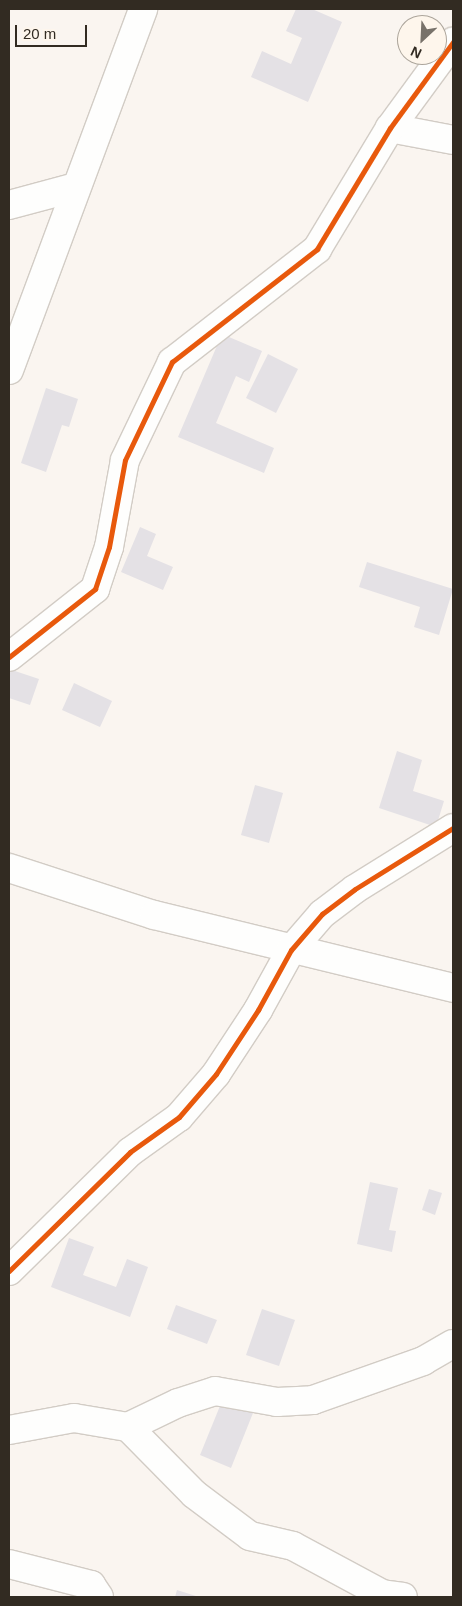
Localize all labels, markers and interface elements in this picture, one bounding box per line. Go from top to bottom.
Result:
scale bar [18,15,90,47]
north arrow [397,15,447,65]
text: 20 m [23,25,56,42]
text: N [408,43,424,62]

